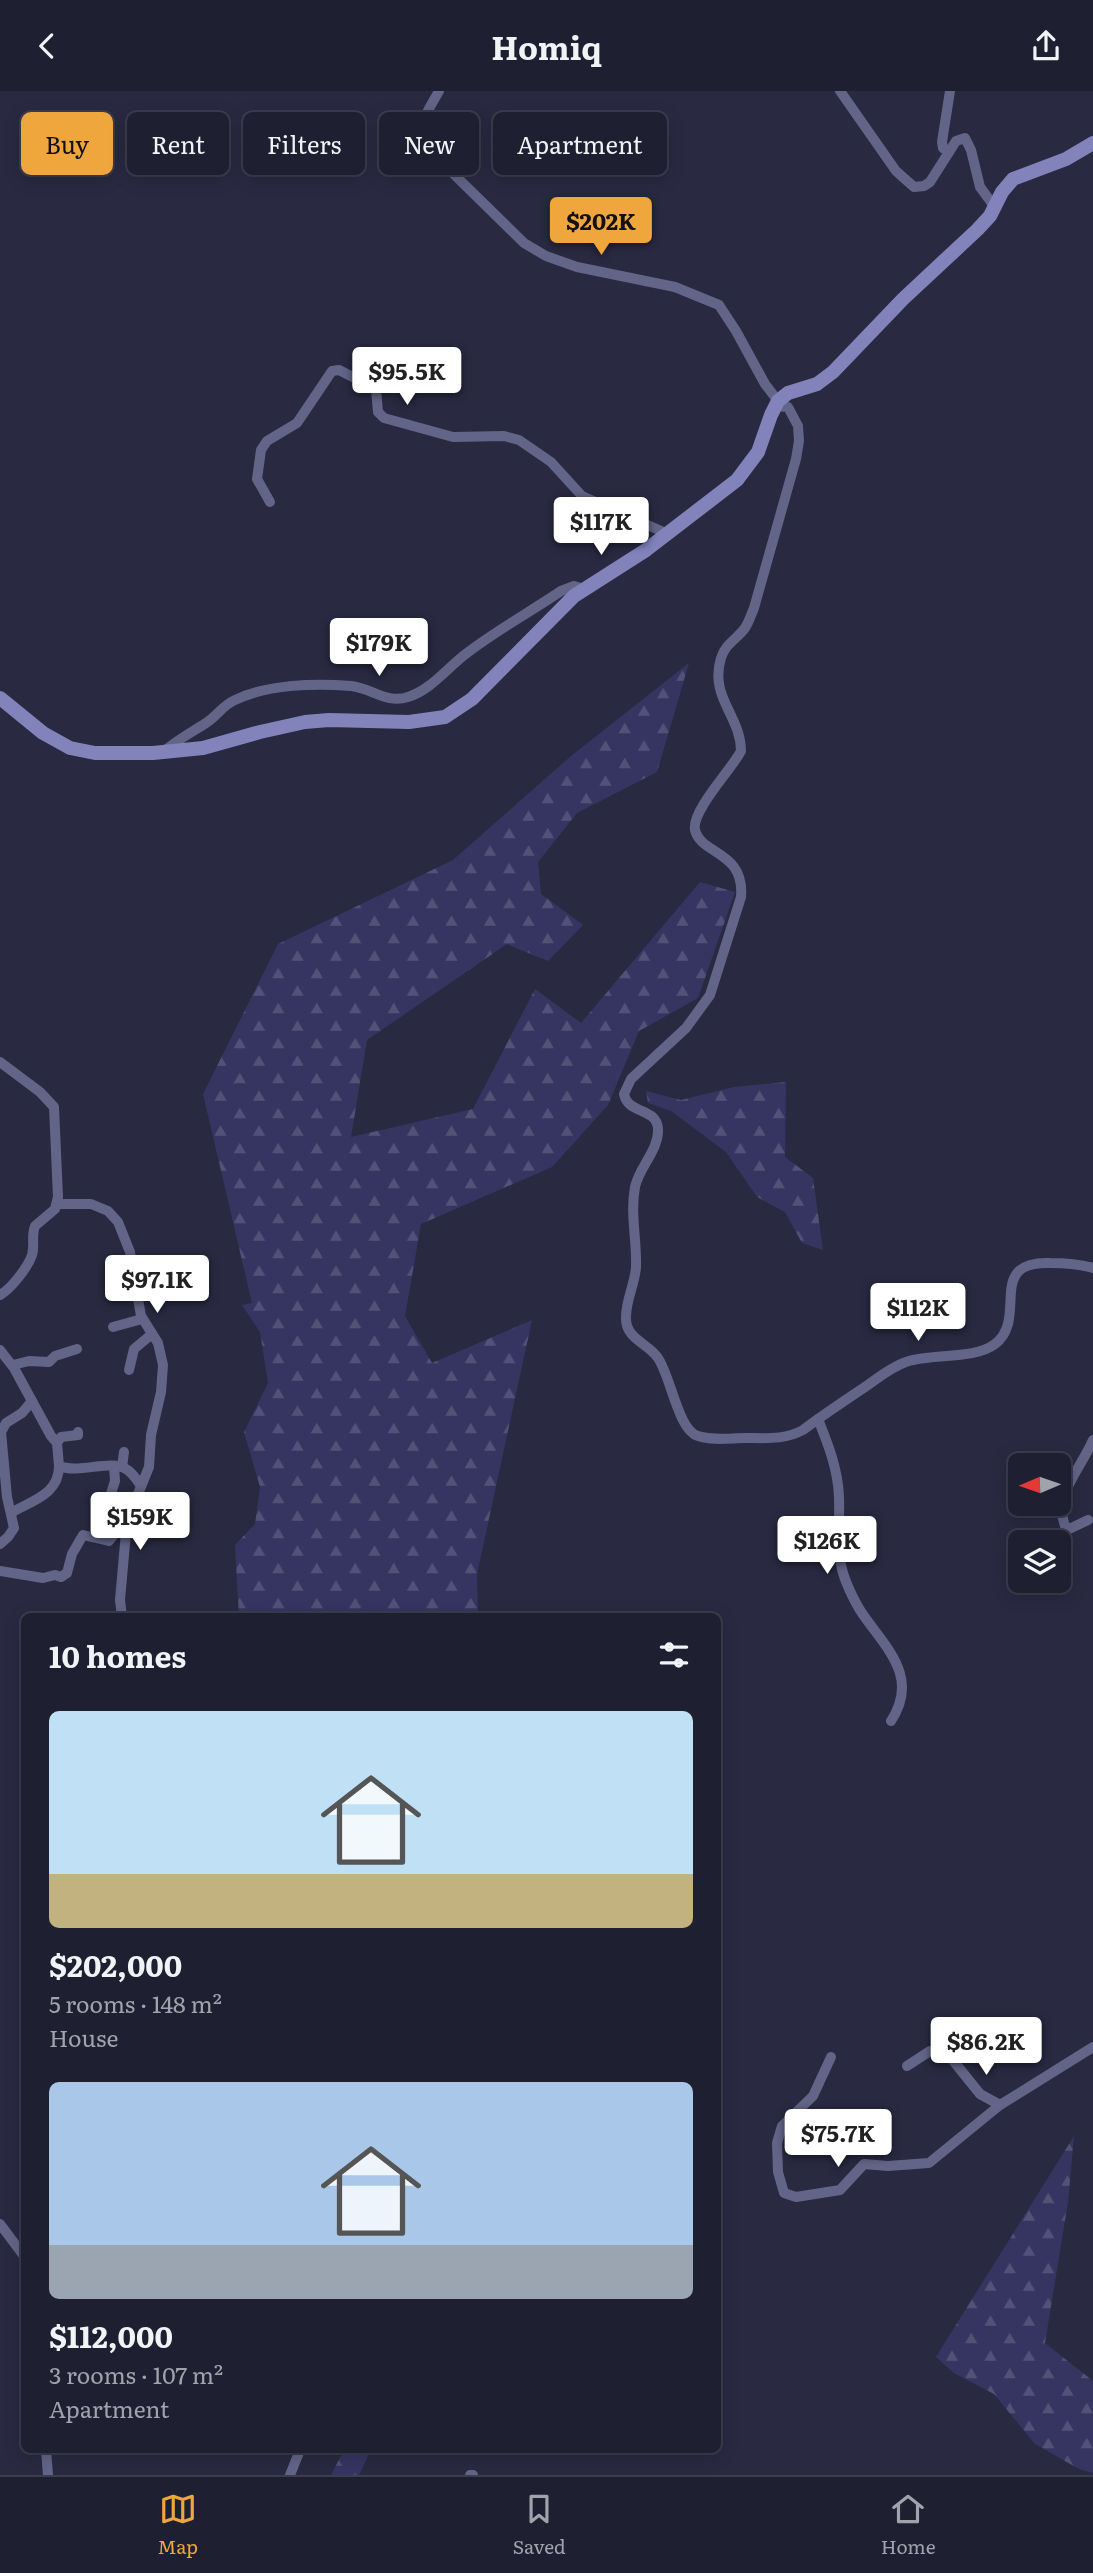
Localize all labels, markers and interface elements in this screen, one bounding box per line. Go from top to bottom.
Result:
text: Homiq [491,22,602,70]
icon: back [28,27,66,65]
icon: share [1027,27,1065,65]
chip: Buy [21,112,113,175]
chip: Rent [127,112,229,175]
chip: Filters [243,112,365,175]
chip: New [379,112,479,175]
chip: Apartment [493,112,667,175]
pin: $202K [552,197,650,257]
text: $202K [566,203,636,237]
pin: $95.5K [350,347,464,407]
text: $95.5K [368,353,446,387]
pin: $117K [552,497,650,557]
text: $117K [570,503,632,537]
pin: $179K [330,619,428,678]
text: $179K [346,624,412,658]
pin: $97.1K [100,1255,214,1315]
text: $97.1K [121,1261,193,1295]
pin: $112K [869,1283,967,1343]
text: $112K [886,1289,950,1323]
north arrow [1008,1453,1071,1515]
map controls [1008,1453,1071,1593]
pin: $159K [91,1493,189,1552]
text: $159K [107,1498,173,1532]
pin: $126K [778,1517,876,1576]
text: $126K [793,1522,861,1556]
button: layers [1008,1530,1071,1593]
text: 10 homes [49,1633,186,1677]
icon: filters [655,1636,693,1674]
icon: home [308,1757,434,1883]
text: $202,000 [49,1942,182,1986]
text: 5 rooms · 148 m² [49,1986,222,2020]
pin: $86.2K [929,2017,1043,2077]
text: House [49,2020,118,2054]
text: $86.2K [947,2023,1025,2057]
pin: $75.7K [781,2109,895,2169]
text: $75.7K [801,2115,875,2149]
icon: home [308,2128,434,2254]
text: $112,000 [49,2313,173,2357]
text: 3 rooms · 107 m² [49,2357,223,2391]
text: Apartment [49,2391,169,2425]
tab: Map [157,2490,198,2560]
tab: Saved [513,2490,566,2560]
tab: Home [881,2490,936,2560]

